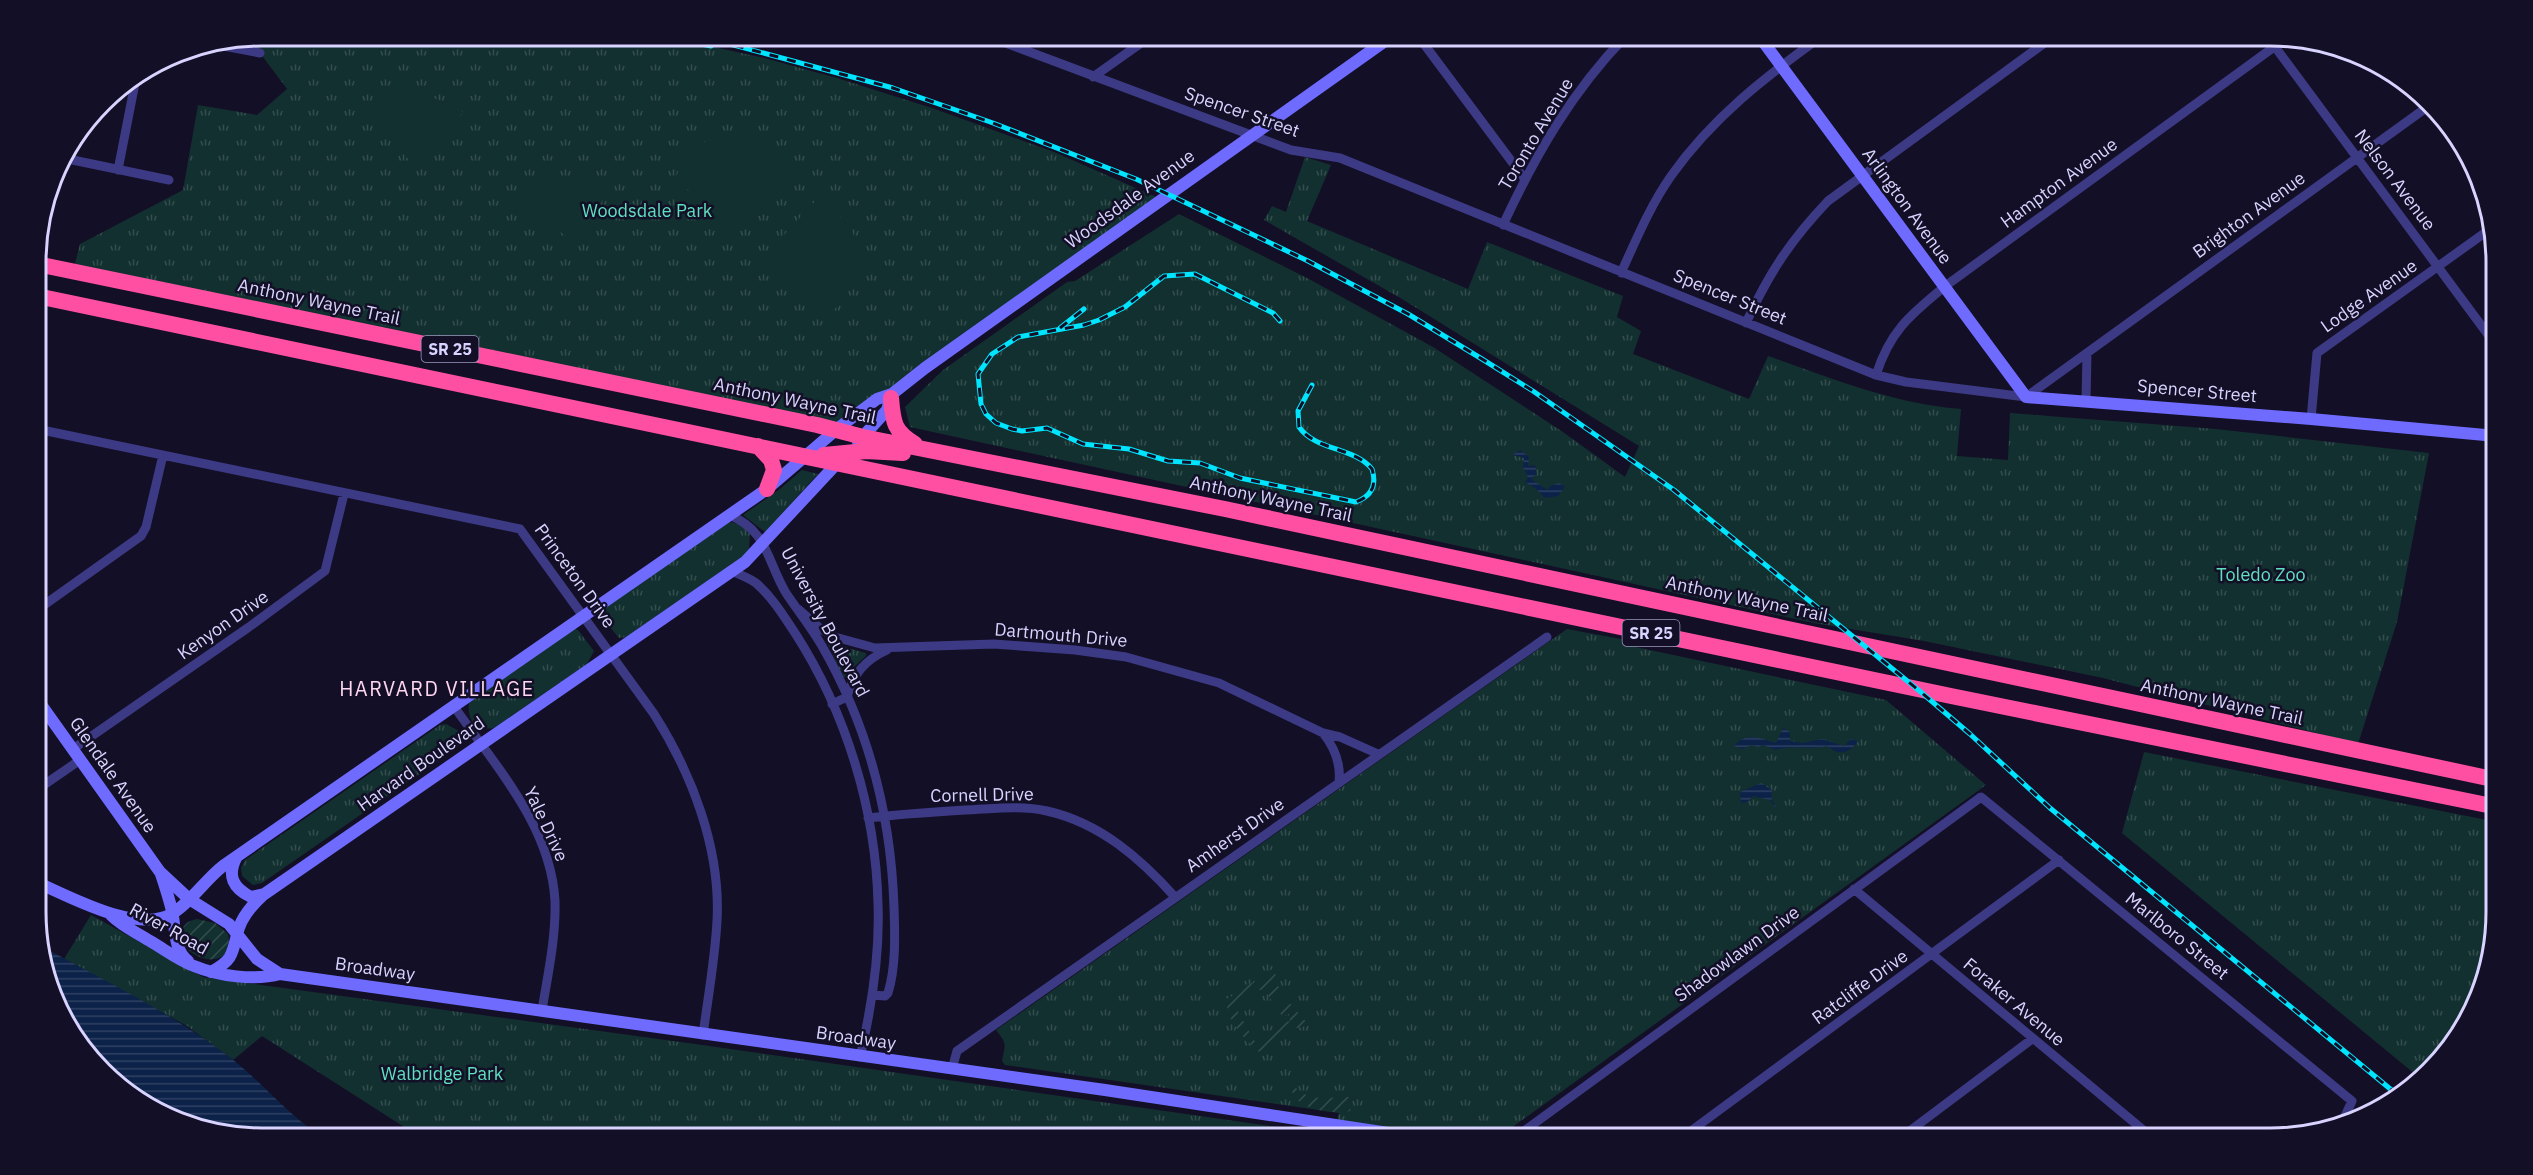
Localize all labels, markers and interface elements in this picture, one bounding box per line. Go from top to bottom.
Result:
street label: Toronto Avenue [1493,73,1578,194]
street label: Spencer Street [1182,81,1303,142]
street label: Nelson Avenue [2350,124,2441,235]
street label: Hampton Avenue [1996,132,2122,233]
street label: Arlington Avenue [1857,143,1957,268]
street label: Woodsdale Avenue [1061,144,1199,253]
street label: Brighton Avenue [2188,166,2310,263]
park label: Woodsdale Park [582,199,713,222]
street label: Lodge Avenue [2316,254,2422,337]
street label: Spencer Street [1670,263,1790,330]
street label: Anthony Wayne Trail [236,273,403,330]
road number: SR 25 [422,336,478,362]
street label: Anthony Wayne Trail [712,372,879,429]
street label: Spencer Street [2136,374,2258,407]
street label: Anthony Wayne Trail [1188,470,1355,527]
street label: Princeton Drive [530,519,621,632]
street label: University Boulevard [776,543,875,701]
park label: Toledo Zoo [2216,563,2306,586]
street label: Anthony Wayne Trail [1664,570,1831,627]
street label: Kenyon Drive [173,585,273,664]
street label: Dartmouth Drive [994,617,1129,652]
road number: SR 25 [1622,620,1680,646]
street label: Anthony Wayne Trail [2139,673,2306,730]
district label: HARVARD VILLAGE [339,675,535,702]
street label: Harvard Boulevard [352,711,489,816]
street label: Glendale Avenue [65,712,162,837]
street label: Cornell Drive [930,782,1034,807]
street label: Yale Drive [519,783,574,865]
street label: Amherst Drive [1181,792,1288,877]
street label: Marlboro Street [2121,887,2234,984]
street label: River Road [126,897,213,960]
street label: Shadowlawn Drive [1670,900,1804,1007]
street label: Ratcliffe Drive [1807,944,1912,1029]
street label: Broadway [334,952,417,986]
street label: Foraker Avenue [1959,952,2070,1051]
street label: Broadway [815,1021,898,1055]
park label: Walbridge Park [381,1062,504,1085]

